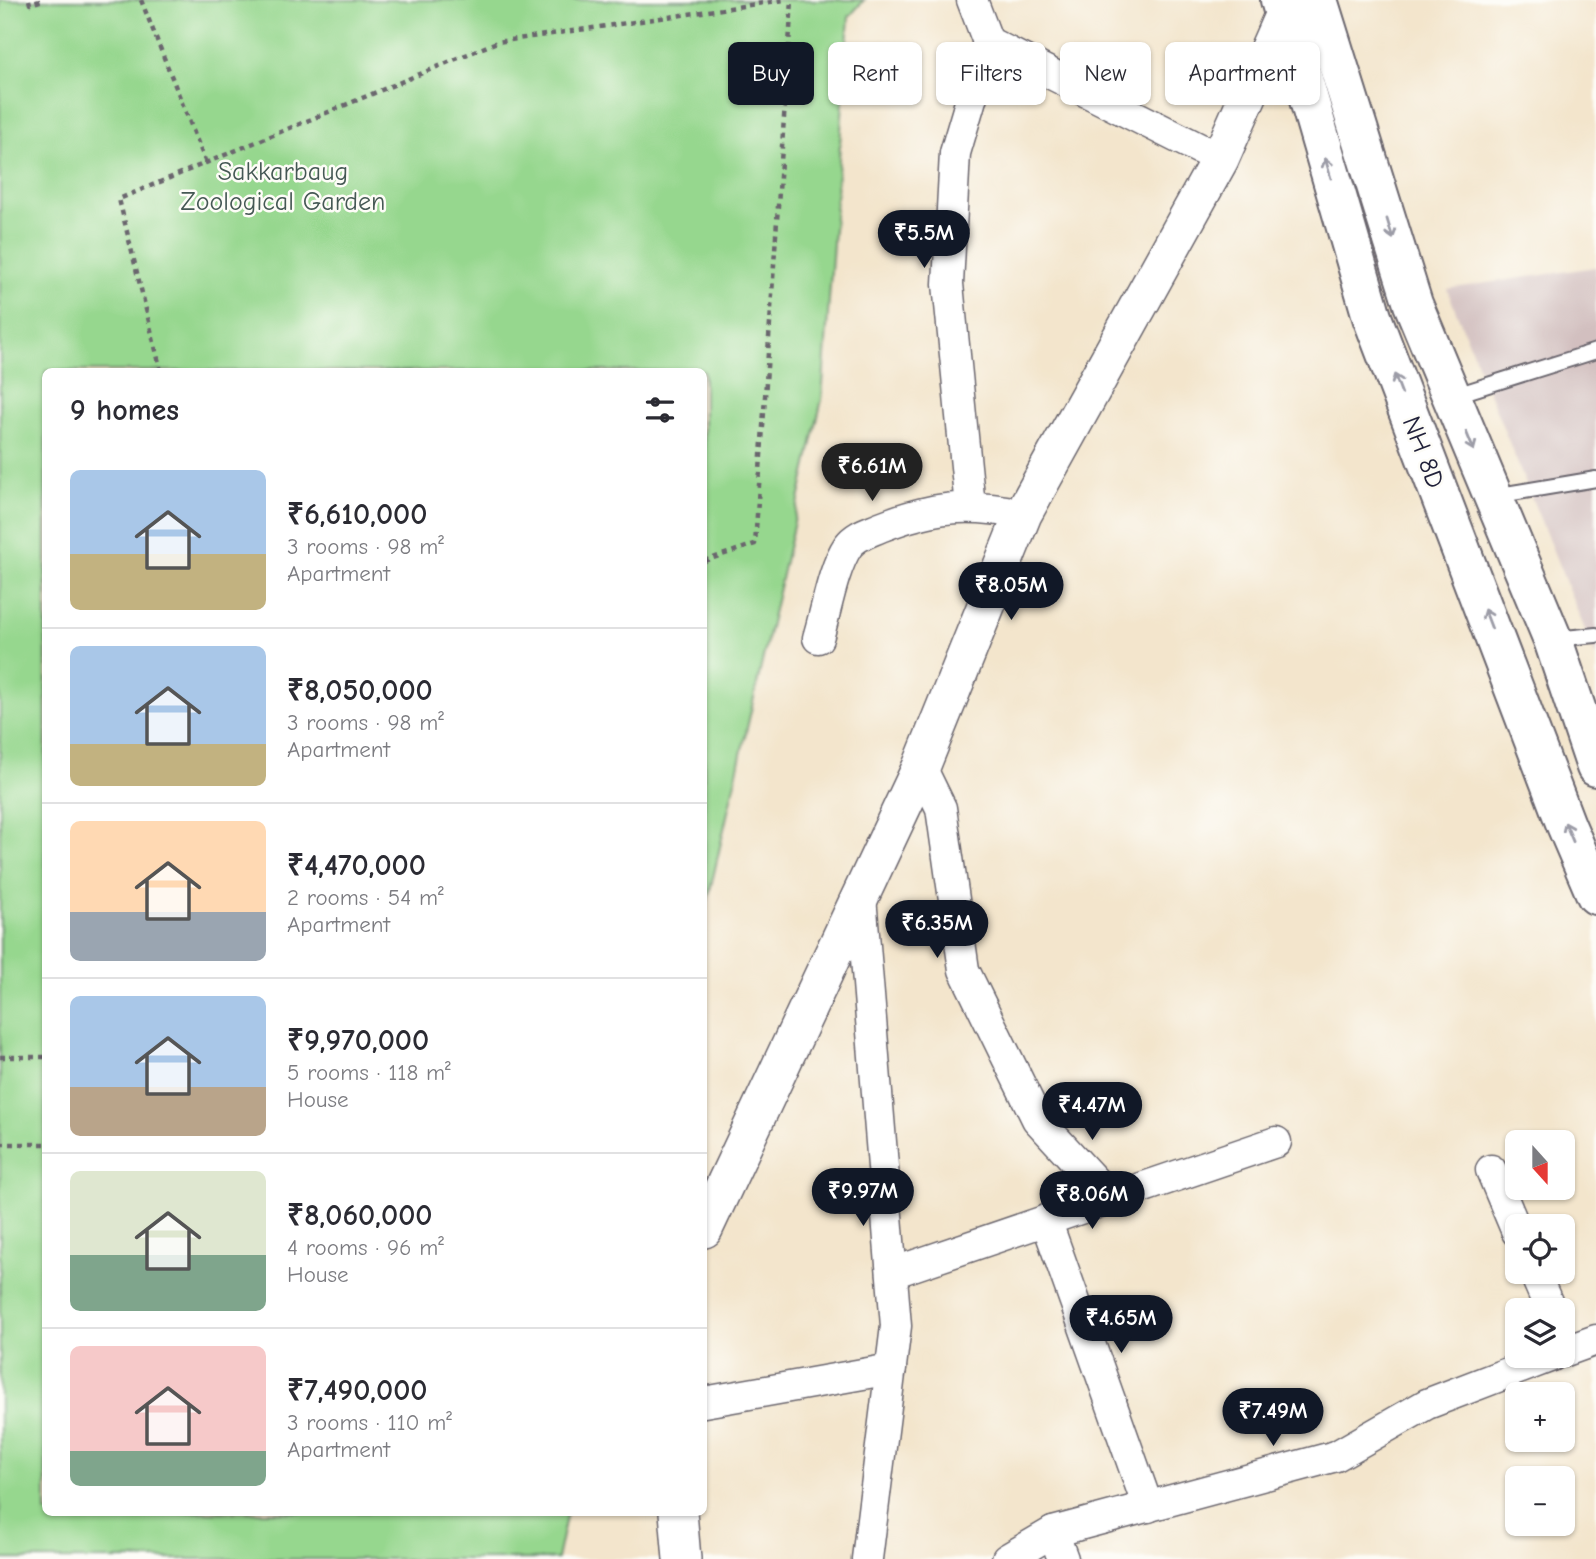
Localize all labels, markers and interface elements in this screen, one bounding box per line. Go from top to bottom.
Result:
chip: Buy [728,42,814,105]
chip: Rent [828,42,922,105]
chip: Filters [936,42,1046,105]
chip: New [1060,42,1151,105]
chip: Apartment [1165,42,1320,105]
park label: Sakkarbaug Zoological Garden [181,157,385,217]
one-way arrow [1321,157,1334,180]
pin: ₹5.5M [875,210,973,270]
one-way arrow [1385,217,1397,239]
text: ₹5.5M [894,219,954,246]
one-way arrow [1391,374,1403,396]
icon: filters [641,391,679,429]
text: 9 homes [70,393,179,428]
street label: NH 8D [1396,412,1450,492]
one-way arrow [1465,430,1478,452]
pin: ₹6.61M [815,444,929,503]
text: ₹6.61M [838,452,906,479]
text: ₹6,610,000 [287,497,427,532]
icon: home [126,498,210,582]
text: 3 rooms · 98 m² [287,533,444,560]
text: Apartment [287,560,390,587]
pin: ₹8.05M [954,562,1068,622]
text: ₹8.05M [974,571,1048,598]
one-way arrow [1481,609,1493,631]
text: ₹8,050,000 [287,673,433,708]
icon: home [126,674,210,758]
text: 3 rooms · 98 m² [287,709,444,736]
text: Apartment [287,736,390,763]
one-way arrow [1562,822,1575,843]
text: ₹4,470,000 [287,848,426,883]
icon: home [126,849,210,933]
text: 2 rooms · 54 m² [287,884,444,911]
pin: ₹6.35M [880,900,994,960]
text: ₹6.35M [901,909,973,936]
text: Apartment [287,911,390,938]
text: ₹9,970,000 [287,1023,429,1058]
icon: home [126,1024,210,1108]
text: 5 rooms · 118 m² [287,1059,451,1086]
pin: ₹4.47M [1035,1082,1149,1142]
text: House [287,1086,349,1113]
text: ₹4.47M [1058,1091,1126,1118]
north arrow [1505,1130,1575,1200]
map controls [1505,1130,1575,1536]
pin: ₹9.97M [806,1168,920,1228]
pin: ₹8.06M [1035,1172,1149,1231]
text: ₹9.97M [828,1177,898,1204]
text: ₹8.06M [1056,1180,1128,1207]
text: ₹8,060,000 [287,1198,432,1233]
icon: home [126,1199,210,1283]
button: locate [1505,1214,1575,1284]
text: 4 rooms · 96 m² [287,1234,444,1261]
text: House [287,1261,349,1288]
pin: ₹4.65M [1064,1296,1178,1355]
button: layers [1505,1298,1575,1368]
text: ₹4.65M [1086,1304,1156,1331]
text: ₹7,490,000 [287,1373,428,1408]
icon: home [126,1374,210,1458]
button: + [1505,1382,1575,1452]
pin: ₹7.49M [1216,1388,1330,1448]
text: ₹7.49M [1238,1397,1308,1424]
text: 3 rooms · 110 m² [287,1409,452,1436]
text: Apartment [287,1436,390,1463]
button: − [1505,1466,1575,1536]

